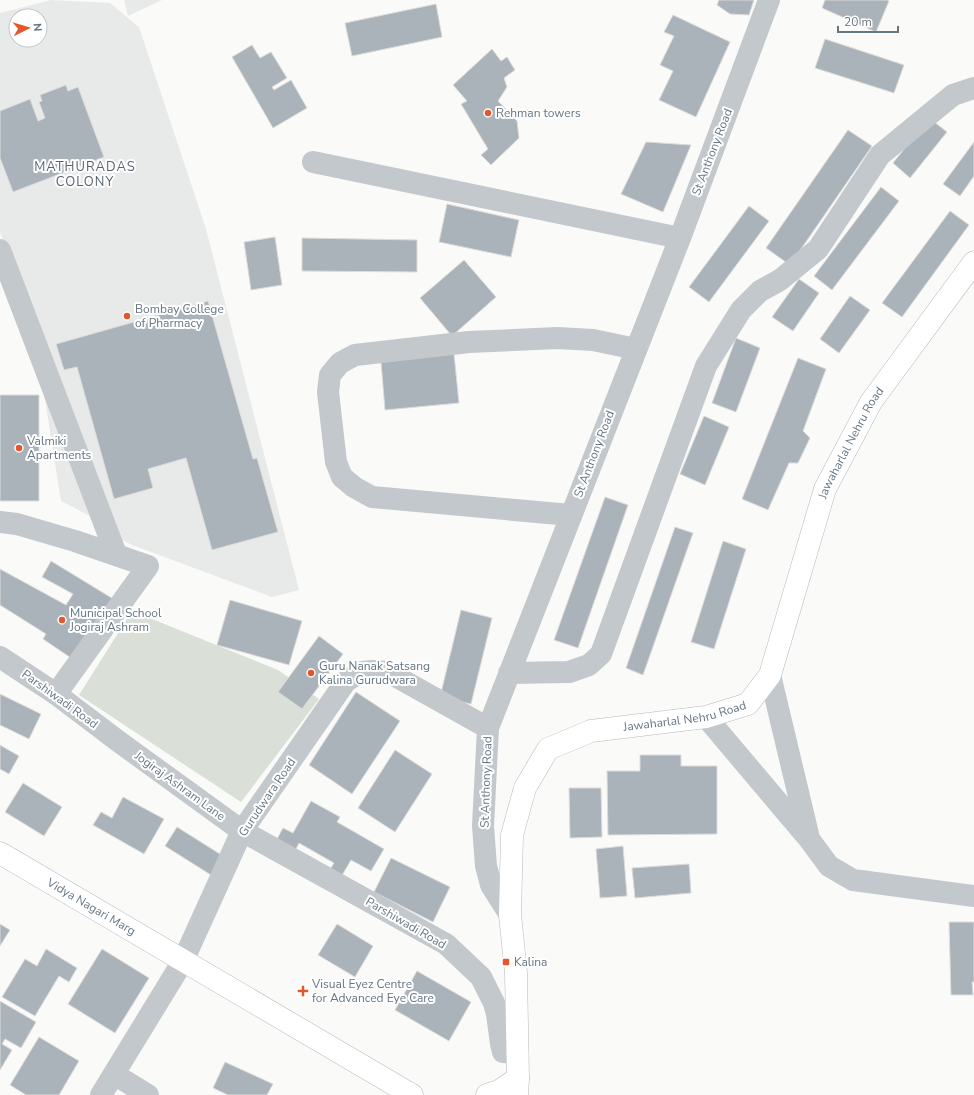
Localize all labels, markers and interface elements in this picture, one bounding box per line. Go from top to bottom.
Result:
north arrow [8,8,48,48]
scale bar [838,8,898,34]
text: 20 m [844,14,872,30]
text: N [30,22,45,32]
place label: Rehman towers [496,105,581,121]
street label: St Anthony Road [688,106,736,198]
marker: Rehman towers [483,108,493,118]
district label: MATHURADAS COLONY [34,158,136,191]
place label: Bombay College of Pharmacy [135,301,224,331]
marker: Bombay College of Pharmacy [122,311,132,321]
street label: Jawaharlal Nehru Road [814,384,887,501]
street label: St Anthony Road [570,408,618,500]
place label: Valmiki Apartments [26,433,92,463]
marker: Valmiki Apartments [14,443,24,453]
place label: Municipal School Jogiraj Ashram [69,605,162,635]
marker: Municipal School Jogiraj Ashram [57,615,67,625]
place label: Guru Nanak Satsang Kalina Gurudwara [319,658,430,688]
street label: Parshiwadi Road [19,666,101,732]
marker: Guru Nanak Satsang Kalina Gurudwara [306,668,316,678]
street label: Jawaharlal Nehru Road [621,697,748,735]
street label: St Anthony Road [476,736,496,828]
street label: Jogiraj Ashram Lane [131,747,228,824]
street label: Gurudwara Road [235,755,299,839]
street label: Vidya Nagari Marg [43,874,139,939]
street label: Parshiwadi Road [363,893,449,953]
place label: Kalina [514,954,547,970]
marker: Kalina [501,957,511,967]
place label: Visual Eyez Centre for Advanced Eye Care [311,976,434,1006]
marker: Visual Eyez Centre for Advanced Eye Care [297,985,309,997]

